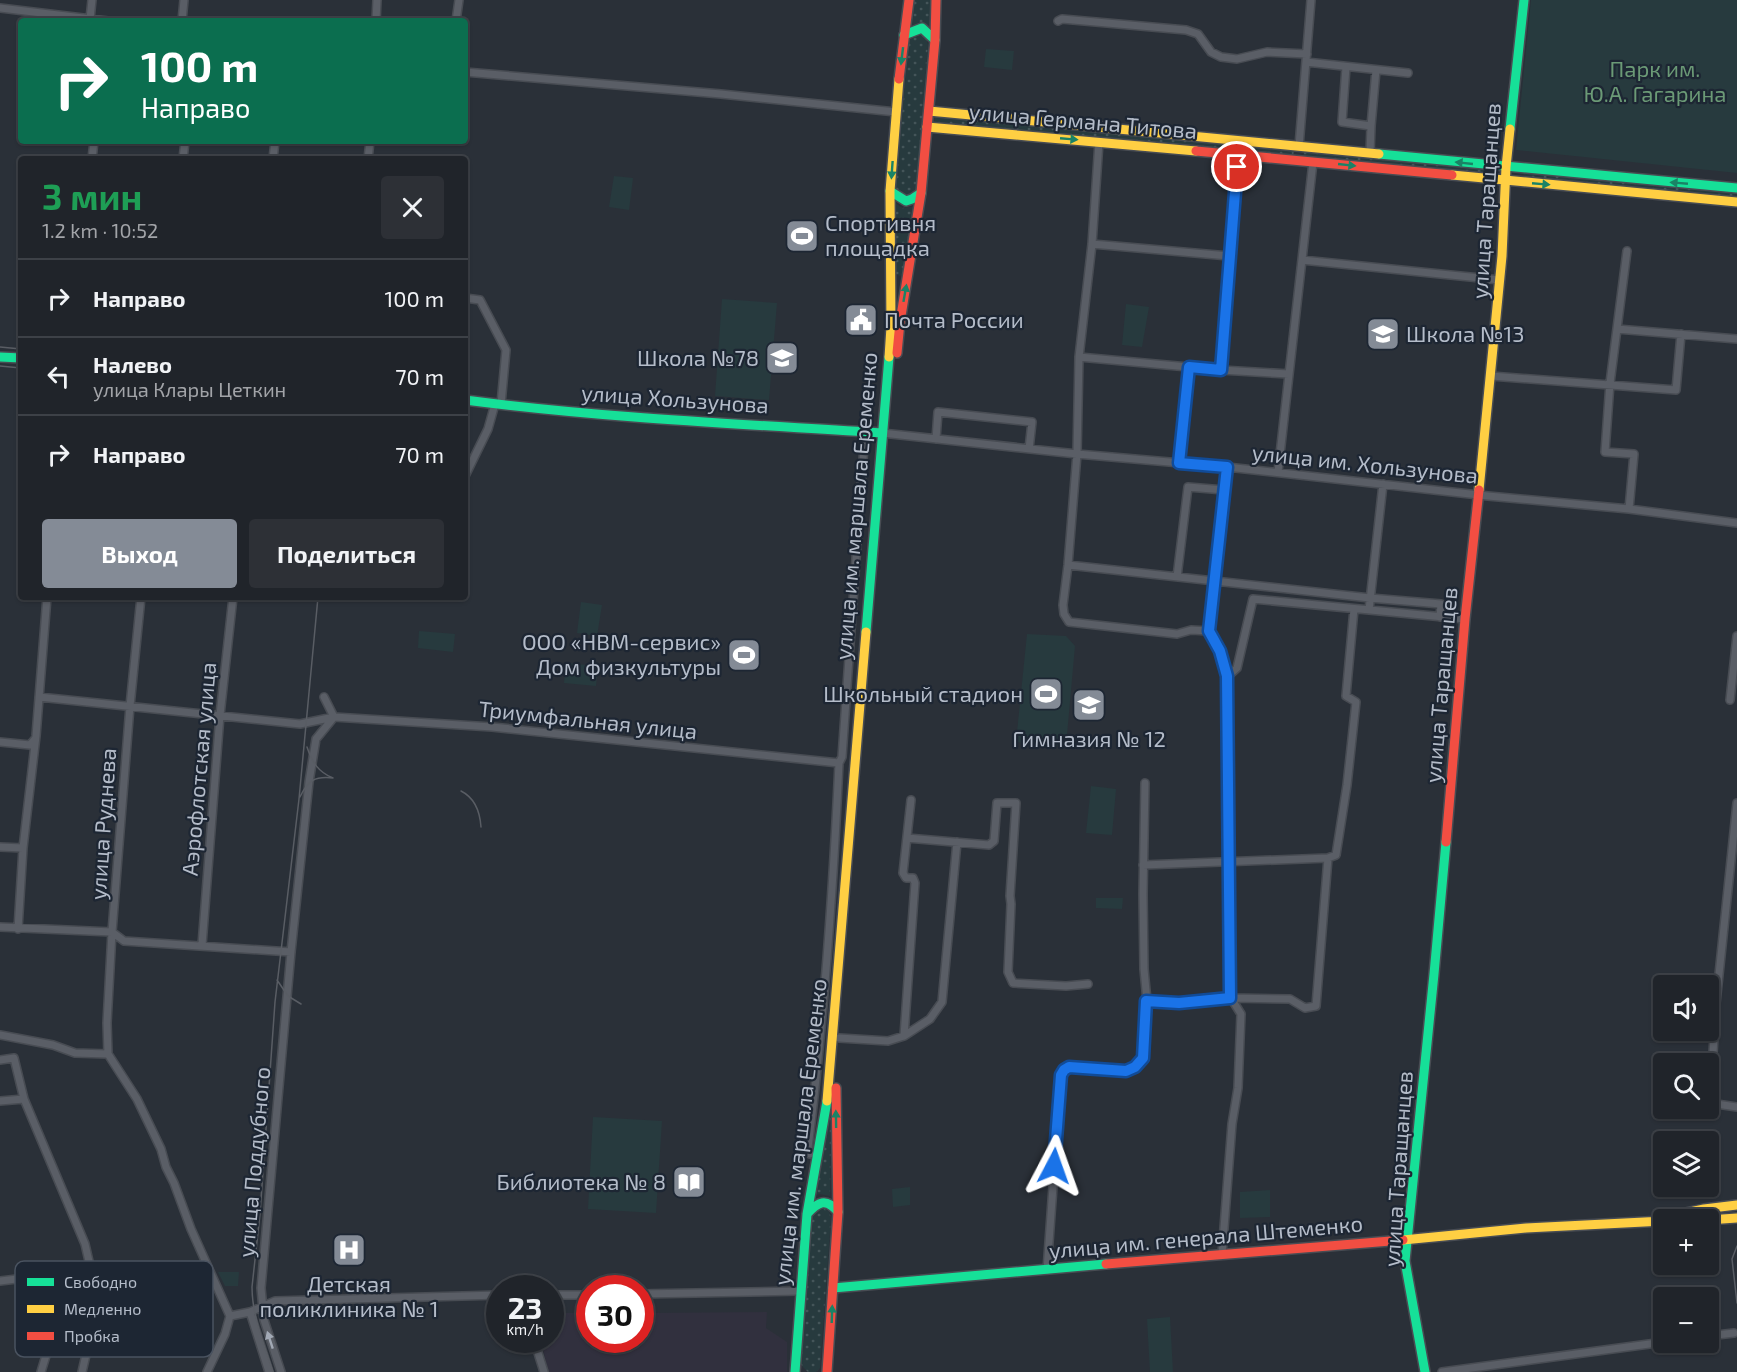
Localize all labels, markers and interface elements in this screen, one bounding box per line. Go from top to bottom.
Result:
text: 100 m [141,40,258,90]
icon: right [42,42,120,120]
one-way arrow [897,46,906,65]
park label: Парк им. Ю.А. Гагарина [1583,55,1727,106]
text: Направо [141,91,250,123]
street label: улица Германа Титова [968,97,1198,144]
street label: улица Таращанцев [1465,102,1506,300]
one-way arrow [1060,134,1079,144]
pin [1211,141,1262,192]
icon: arrive [1220,150,1253,183]
one-way arrow [1454,158,1473,168]
one-way arrow [1338,160,1357,170]
one-way arrow [887,161,897,180]
text: 3 мин [42,174,142,217]
button: close [381,176,444,239]
one-way arrow [1669,178,1688,188]
one-way arrow [1532,179,1551,188]
place label: Спортивня площадка [825,209,936,260]
text: 1.2 km · 10:52 [42,218,158,242]
sports icon: Спортивня площадка [784,218,820,254]
icon: right [42,282,75,315]
one-way arrow [901,283,910,302]
text: Направо [93,285,186,311]
text: 100 m [385,285,444,311]
public building icon: Почта России [843,302,879,338]
place label: Почта России [884,306,1024,332]
school or university icon: Школа №13 [1365,316,1401,352]
place label: Школа №13 [1406,320,1524,346]
school or university icon: Школа №78 [764,340,800,376]
place label: Школа №78 [637,344,759,370]
text: Налево [93,351,172,377]
street label: улица им. маршала Еременко [829,351,882,661]
icon: left [42,360,75,393]
text: 70 m [395,363,444,389]
text: улица Клары Цеткин [93,377,286,401]
street label: улица Хользунова [580,378,770,419]
icon: right [42,438,75,471]
street label: улица им. Хользунова [1251,438,1479,489]
text: Направо [93,441,186,467]
text: 70 m [395,441,444,467]
button: Выход [42,519,237,588]
button: Поделиться [249,519,444,588]
street label: улица Таращанцев [1418,586,1463,784]
place label: ООО «НВМ-сервис» Дом физкультуры [522,628,721,680]
sports icon: ООО «НВМ-сервис» Дом физкультуры [726,637,762,673]
street label: Аэрофлотская улица [176,661,221,877]
sports icon: Школьный стадион [1028,676,1064,712]
place label: Школьный стадион [823,680,1023,706]
school or university icon: Гимназия № 12 [1071,687,1107,723]
street label: Триумфальная улица [477,695,699,744]
place label: Гимназия № 12 [1012,725,1166,751]
street label: улица Руднева [84,747,121,901]
map controls [1653,975,1719,1353]
button: sound [1653,975,1719,1041]
street label: улица им. маршала Еременко [767,977,832,1287]
button: search [1653,1053,1719,1119]
street label: улица Поддубного [232,1066,275,1258]
street label: улица Таращанцев [1377,1070,1418,1268]
one-way arrow [831,1109,841,1128]
button: layers [1653,1131,1719,1197]
position arrow [1022,1134,1086,1198]
library icon: Библиотека № 8 [671,1164,707,1200]
place label: Библиотека № 8 [497,1168,666,1194]
street label: улица им. генерала Штеменко [1048,1209,1364,1264]
button: + [1653,1209,1719,1275]
hospital icon: Детская поликлиника № 1 [331,1232,367,1268]
legend [15,1261,213,1357]
place label: Детская поликлиника № 1 [259,1270,439,1321]
text: Свободно [64,1272,137,1291]
speed limit sign: 30 [576,1275,654,1353]
button: − [1653,1287,1719,1353]
text: 23 [508,1289,542,1325]
text: Медленно [64,1299,141,1318]
one-way arrow [827,1304,836,1323]
text: km/h [506,1320,544,1338]
text: Пробка [64,1326,120,1345]
one-way arrow [265,1331,274,1349]

